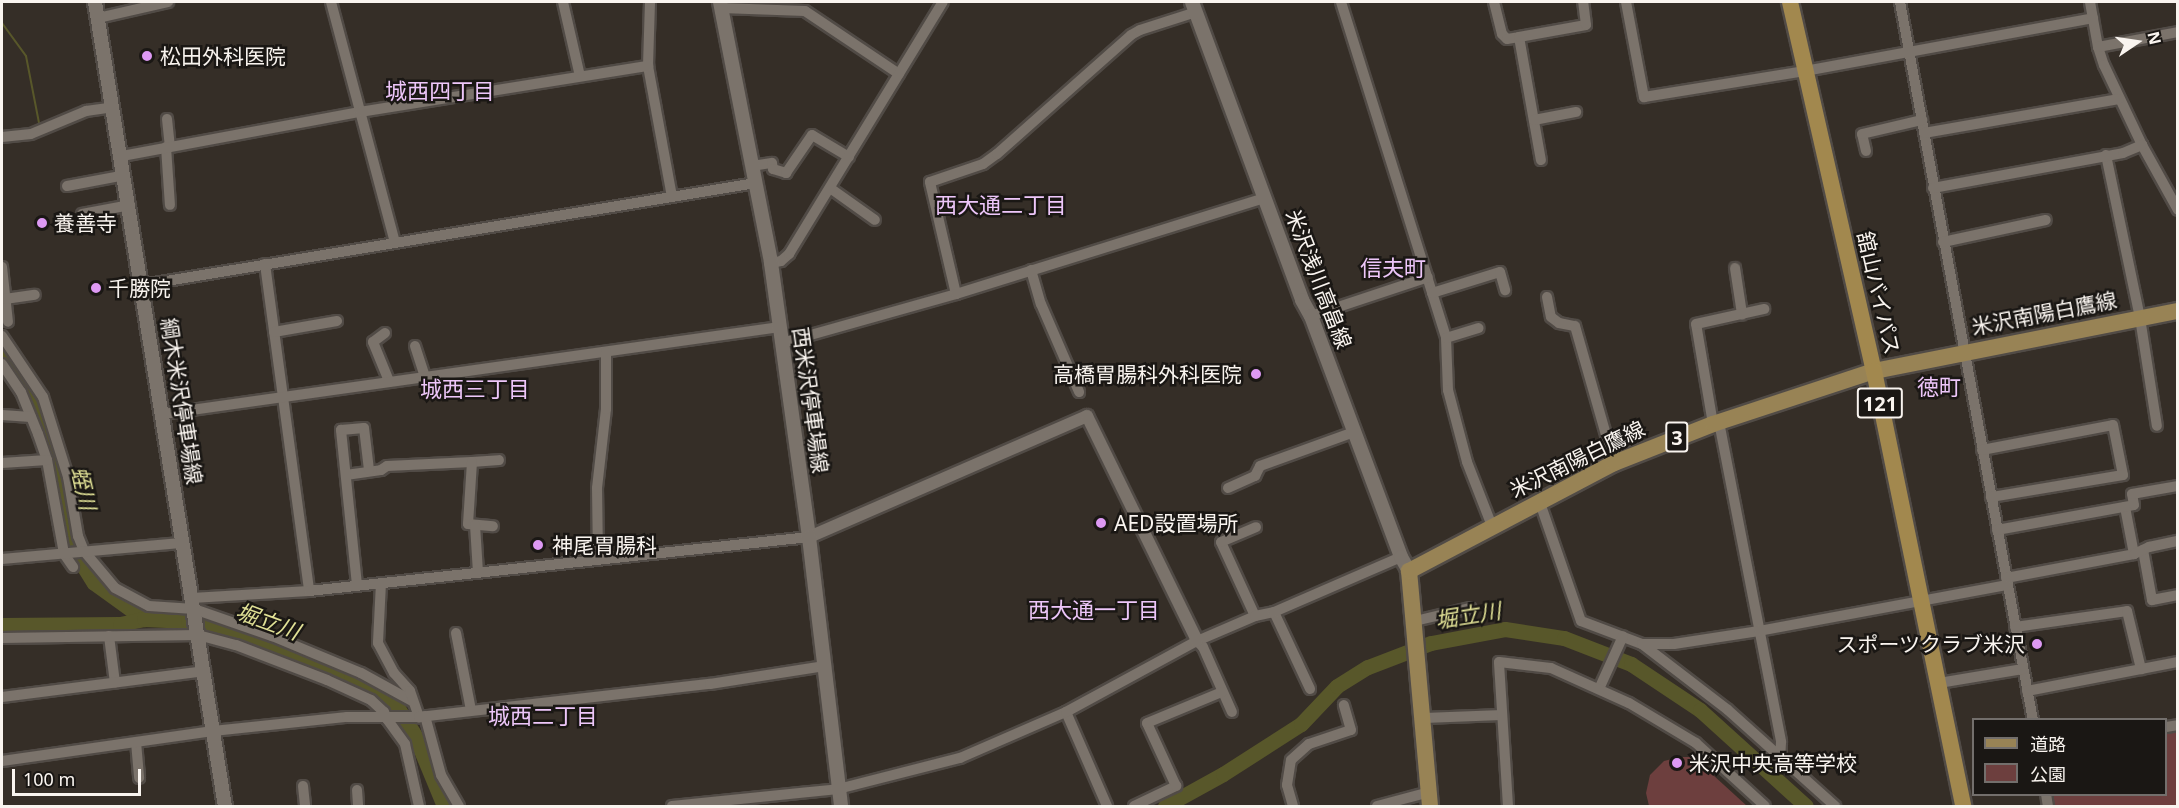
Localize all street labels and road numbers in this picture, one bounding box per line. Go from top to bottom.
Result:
street label: 米沢浅川高畠線 [1281,206,1357,352]
street label: 舘山バイパス [1853,229,1905,357]
street label: 米沢南陽白鷹線 [1969,287,2119,339]
street label: 綱木米沢停車場線 [156,316,208,486]
street label: 西米沢停車場線 [788,325,834,475]
road number: 121 [1856,386,1904,420]
street label: 米沢南陽白鷹線 [1505,415,1649,503]
road number: 3 [1665,420,1689,454]

